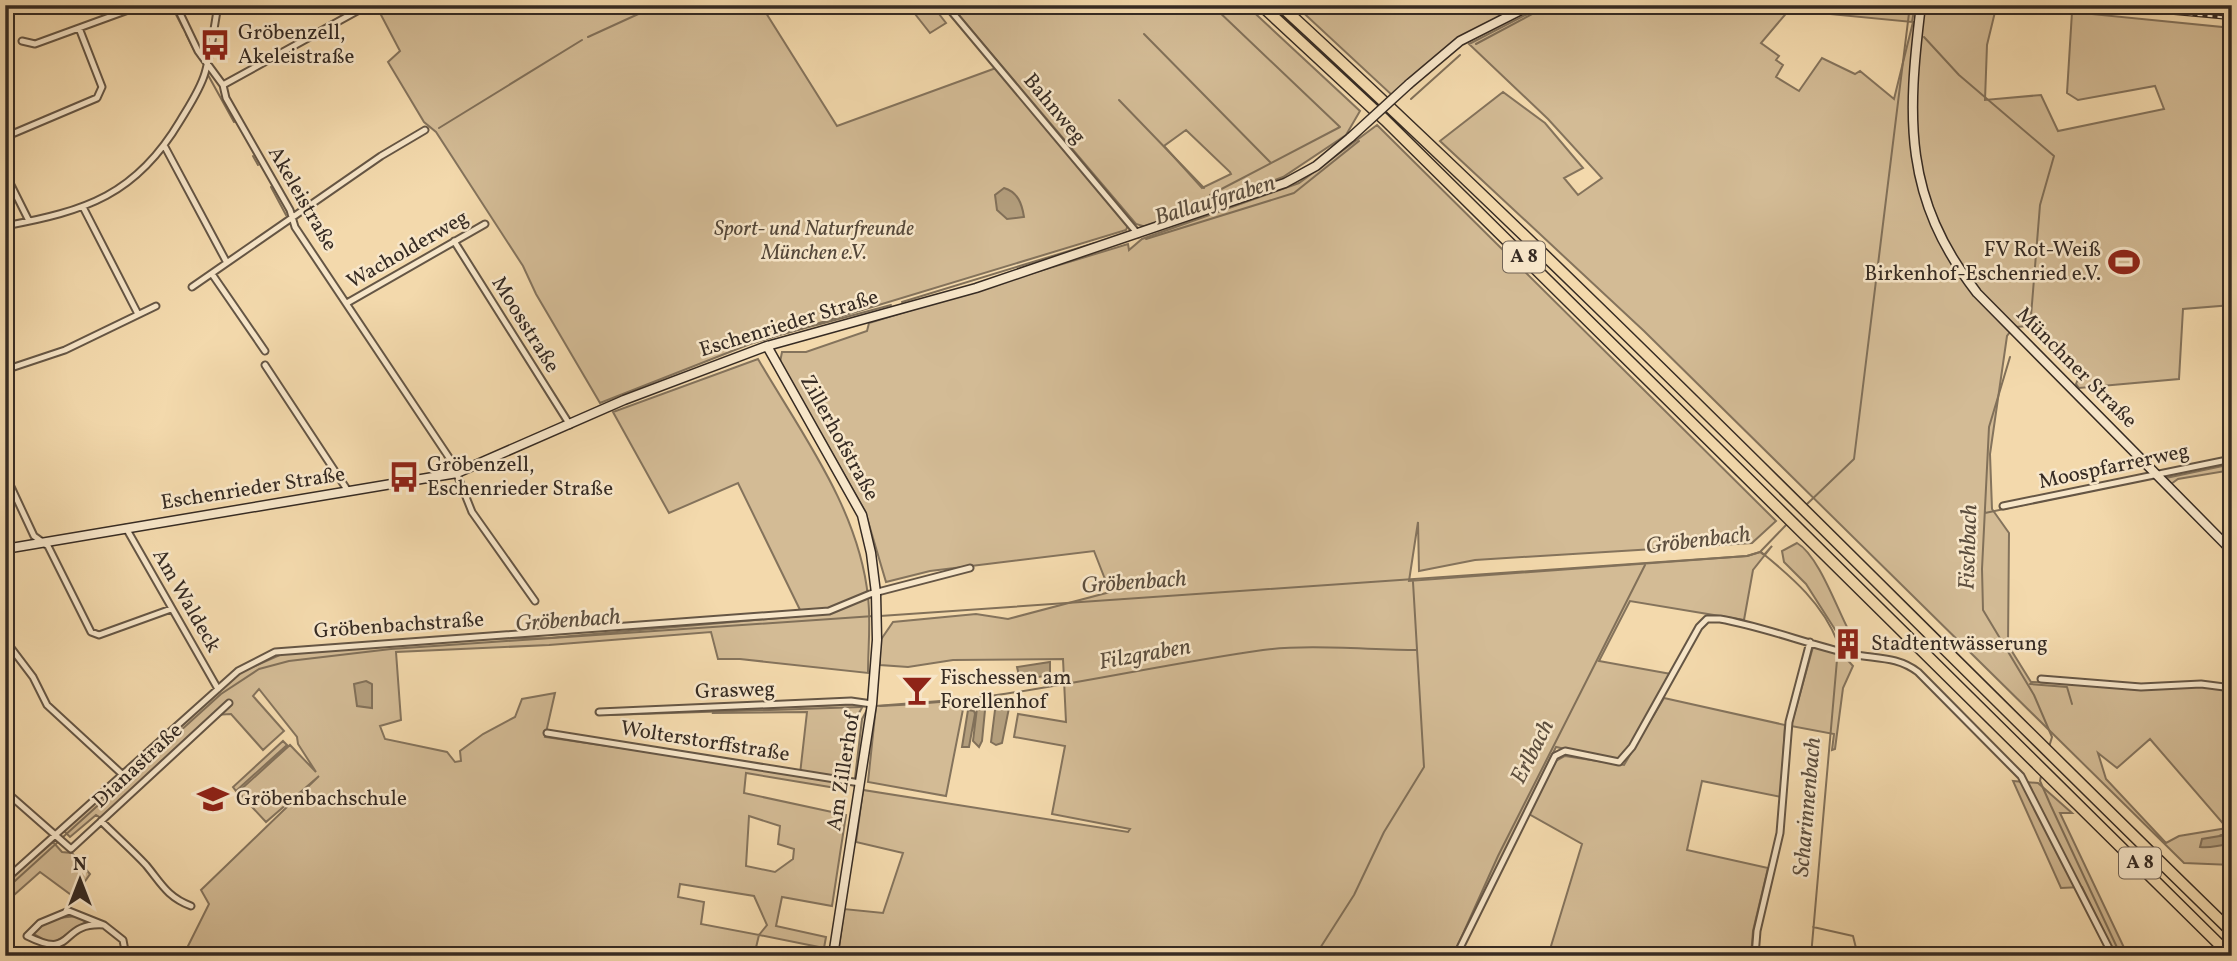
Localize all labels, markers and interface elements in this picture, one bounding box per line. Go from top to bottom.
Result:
place label: Gröbenzell, Akeleistraße [238,19,355,72]
bus stop icon: Gröbenzell, Akeleistraße [198,28,232,62]
street label: Bahnweg [1016,67,1092,151]
street label: Akeleistraße [260,141,344,257]
water label: Ballaufgraben [1151,167,1280,235]
street label: Wacholderweg [342,203,474,297]
park label: Sport- und Naturfreunde München e.V. [714,215,914,268]
place label: FV Rot-Weiß Birkenhof-Eschenried e.V. [1864,236,2101,289]
road number: A 8 [1503,242,1545,272]
sports icon: FV Rot-Weiß Birkenhof-Eschenried e.V. [2107,245,2141,279]
street label: Moosstraße [484,271,566,379]
street label: Eschenrieder Straße [696,283,882,365]
street label: Münchner Straße [2009,301,2143,435]
street label: Zillerhofstraße [792,370,886,506]
street label: Moospfarrerweg [2036,437,2192,497]
place label: Gröbenzell, Eschenrieder Straße [427,451,613,504]
street label: Eschenrieder Straße [159,460,347,518]
bus stop icon: Gröbenzell, Eschenrieder Straße [387,460,421,494]
water label: Fischbach [1952,503,1986,591]
water label: Gröbenbach [1644,519,1752,563]
street label: Am Waldeck [145,544,228,659]
water label: Gröbenbach [1080,563,1188,603]
water label: Gröbenbach [514,601,622,641]
street label: Gröbenbachstraße [313,606,485,646]
building icon: Stadtentwässerung [1831,627,1865,661]
place label: Stadtentwässerung [1871,630,2048,659]
water label: Filzgraben [1096,631,1194,679]
place label: Fischessen am Forellenhof [940,664,1072,717]
bar icon: Fischessen am Forellenhof [900,673,934,707]
street label: Grasweg [695,675,775,707]
street label: Am Zillerhof [820,709,868,833]
street label: Wolterstorffstraße [618,714,792,770]
water label: Erlbach [1503,714,1563,790]
street label: Dianastraße [87,717,189,815]
water label: Scharinnenbach [1786,736,1830,878]
school or university icon: Gröbenbachschule [196,782,230,816]
place label: Gröbenbachschule [236,785,407,814]
north arrow [46,846,116,916]
road number: A 8 [2119,848,2161,878]
text: N [73,852,87,878]

